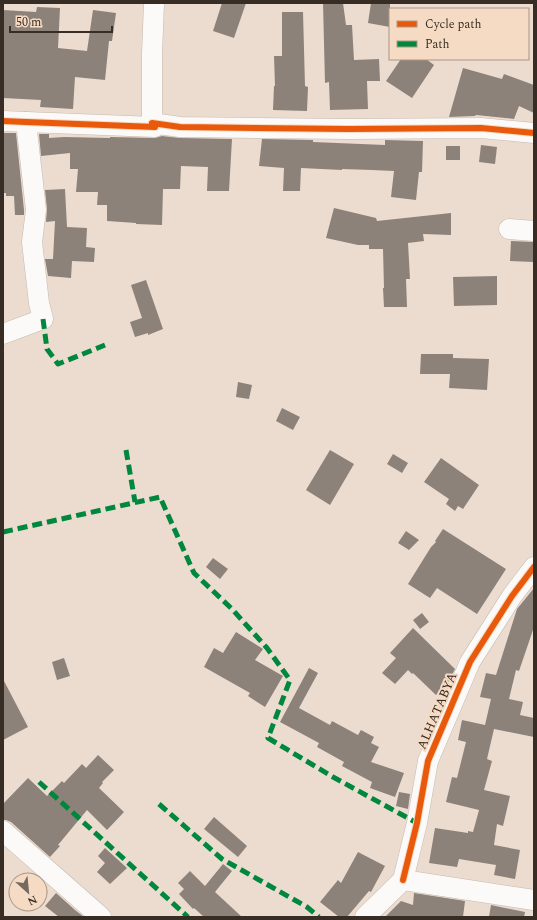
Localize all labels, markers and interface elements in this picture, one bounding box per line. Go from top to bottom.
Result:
scale bar [10,8,112,34]
legend [389,8,529,60]
text: 50 m [16,13,41,32]
text: Cycle path [425,15,482,34]
text: Path [425,35,450,54]
street label: ALHATABYA [412,669,462,753]
north arrow [8,872,48,912]
text: N [24,891,40,910]

